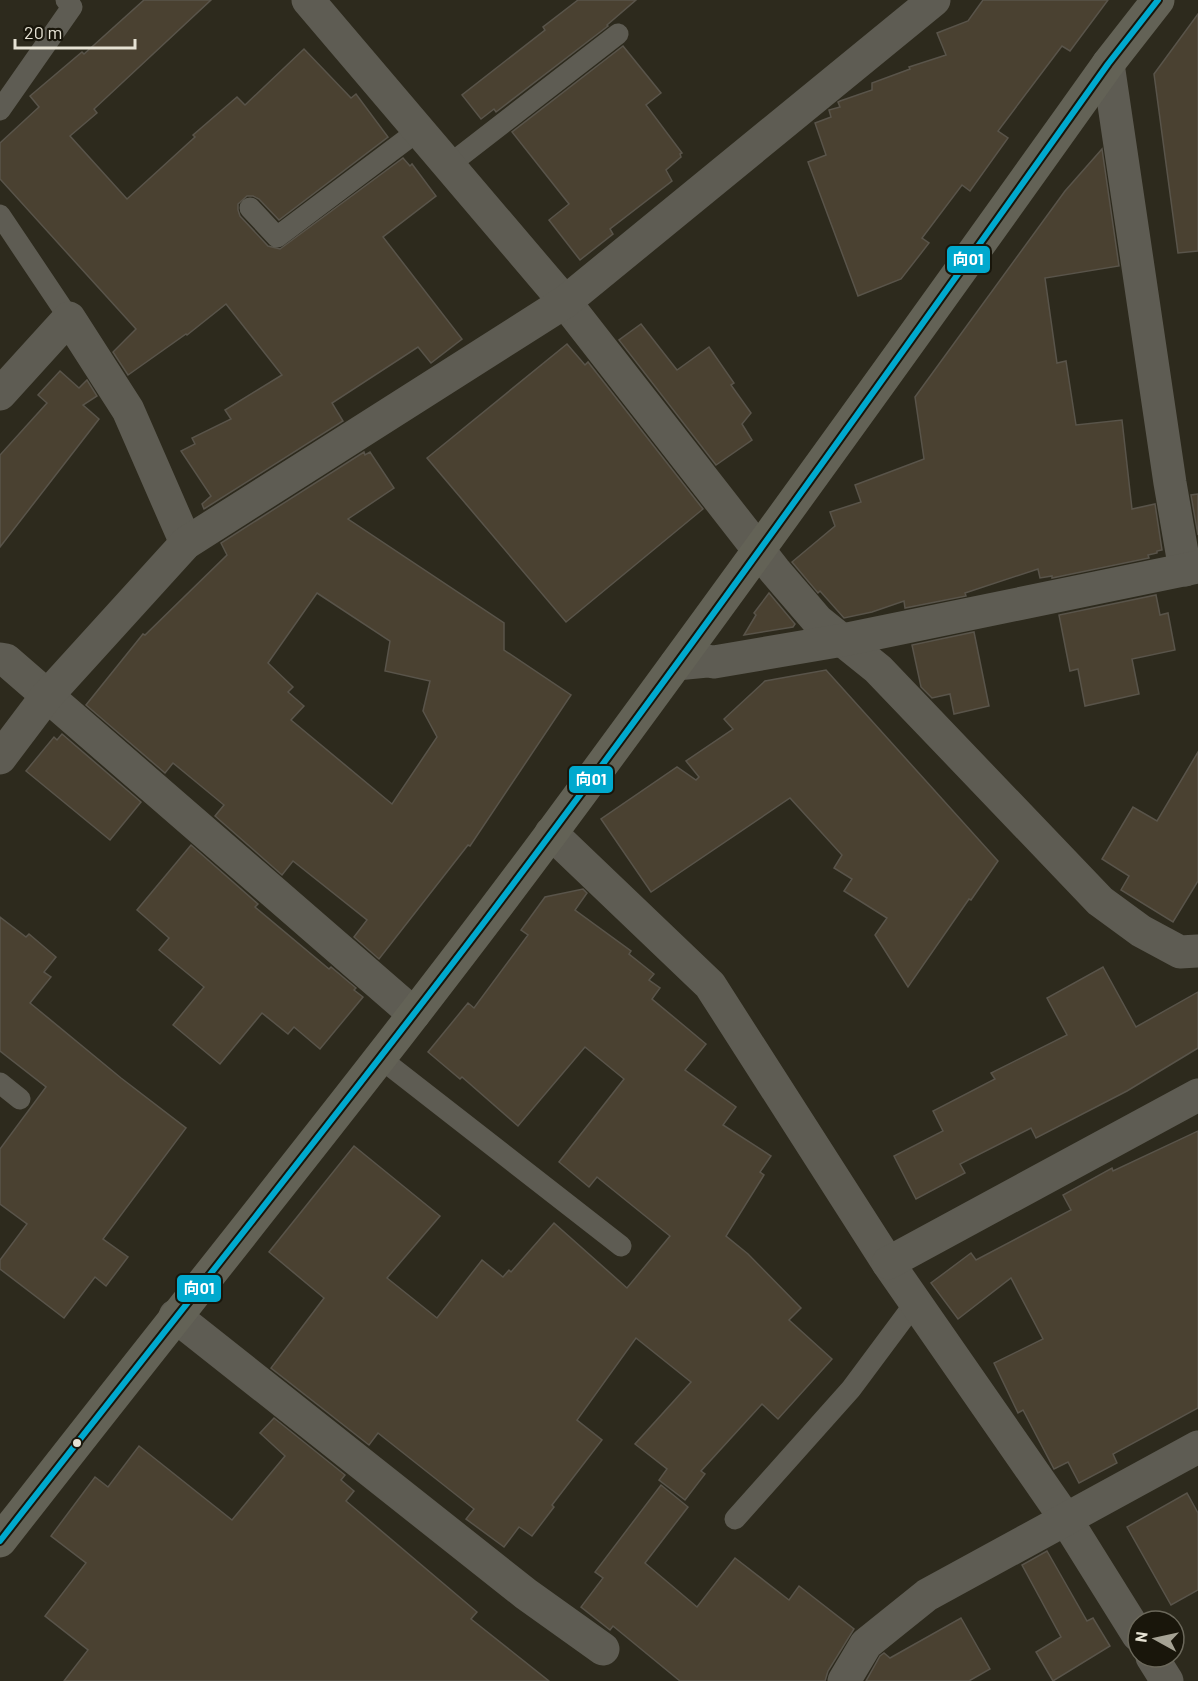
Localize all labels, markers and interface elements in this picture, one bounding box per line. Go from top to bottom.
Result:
scale bar [15,12,135,50]
text: 20 m [24,21,62,43]
line badge: 向01 [946,245,991,274]
text: 向01 [953,249,983,268]
line badge: 向01 [568,765,614,794]
text: 向01 [576,769,606,788]
line badge: 向01 [176,1274,222,1303]
text: 向01 [184,1278,214,1297]
unlabelled marker [71,1437,83,1449]
north arrow [1126,1609,1186,1669]
text: N [1131,1630,1151,1643]

